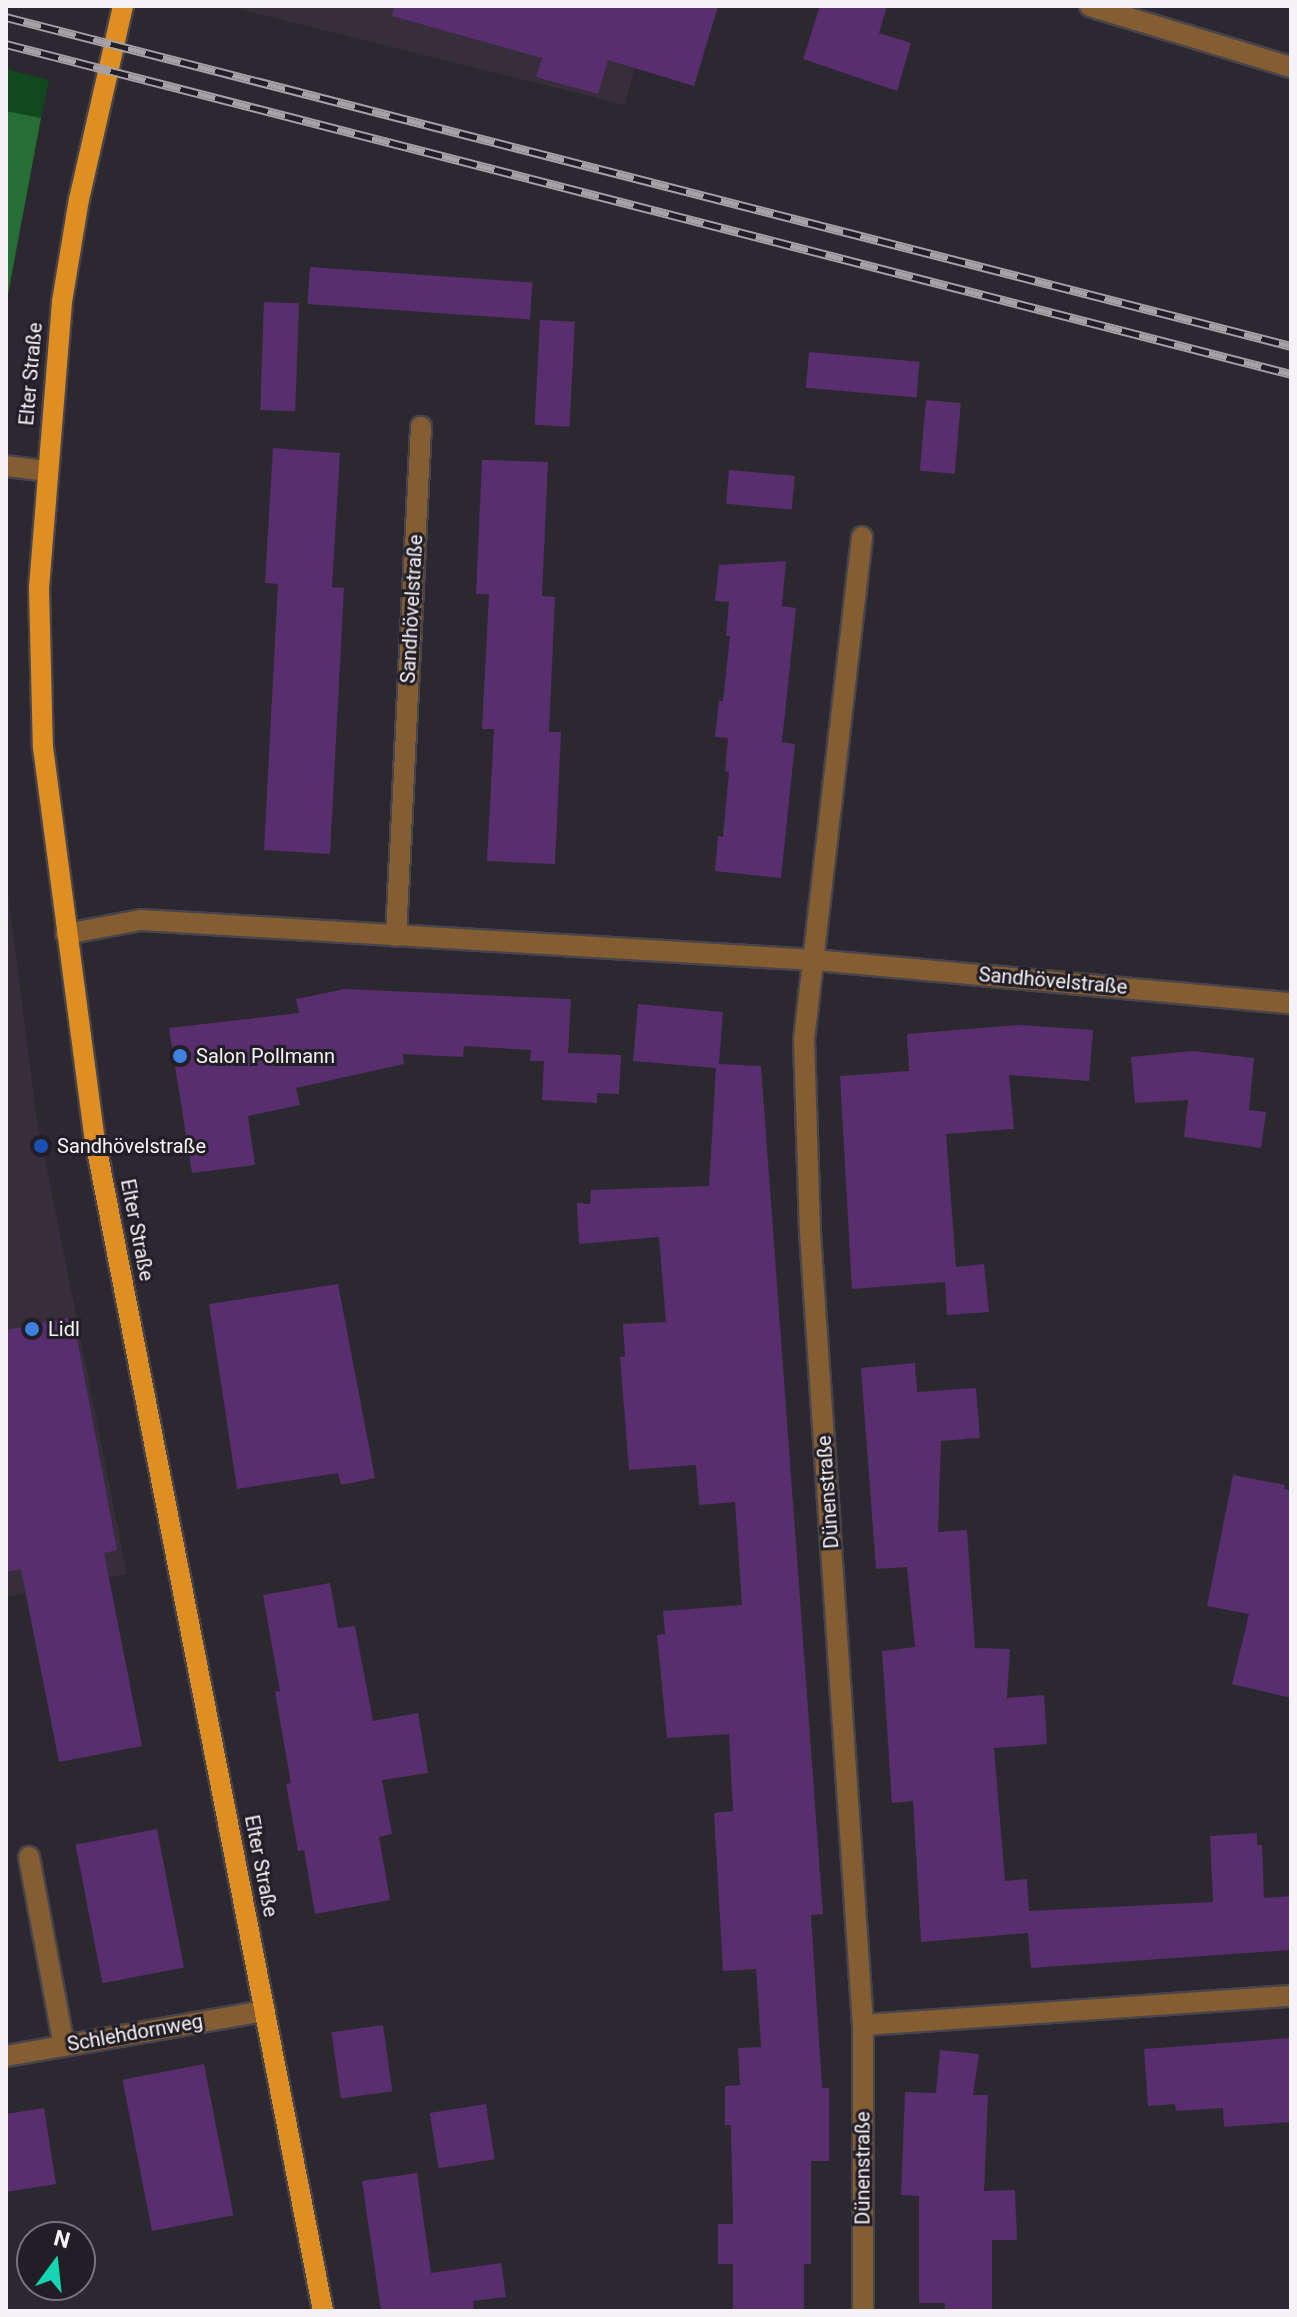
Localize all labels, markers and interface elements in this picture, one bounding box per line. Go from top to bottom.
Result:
street label: Elter Straße [15,322,47,426]
street label: Sandhövelstraße [396,534,428,684]
street label: Sandhövelstraße [978,963,1128,999]
place label: Salon Pollmann [196,1044,335,1068]
marker: Salon Pollmann [171,1047,189,1065]
place label: Sandhövelstraße [57,1134,206,1158]
marker: Sandhövelstraße [32,1137,50,1155]
street label: Elter Straße [115,1177,159,1283]
place label: Lidl [48,1317,80,1341]
marker: Lidl [23,1320,41,1338]
street label: Dünenstraße [812,1435,844,1549]
street label: Elter Straße [239,1813,283,1919]
street label: Schlehdornweg [65,2009,205,2057]
street label: Dünenstraße [851,2111,875,2225]
north arrow [16,2221,96,2301]
text: N [51,2225,73,2253]

